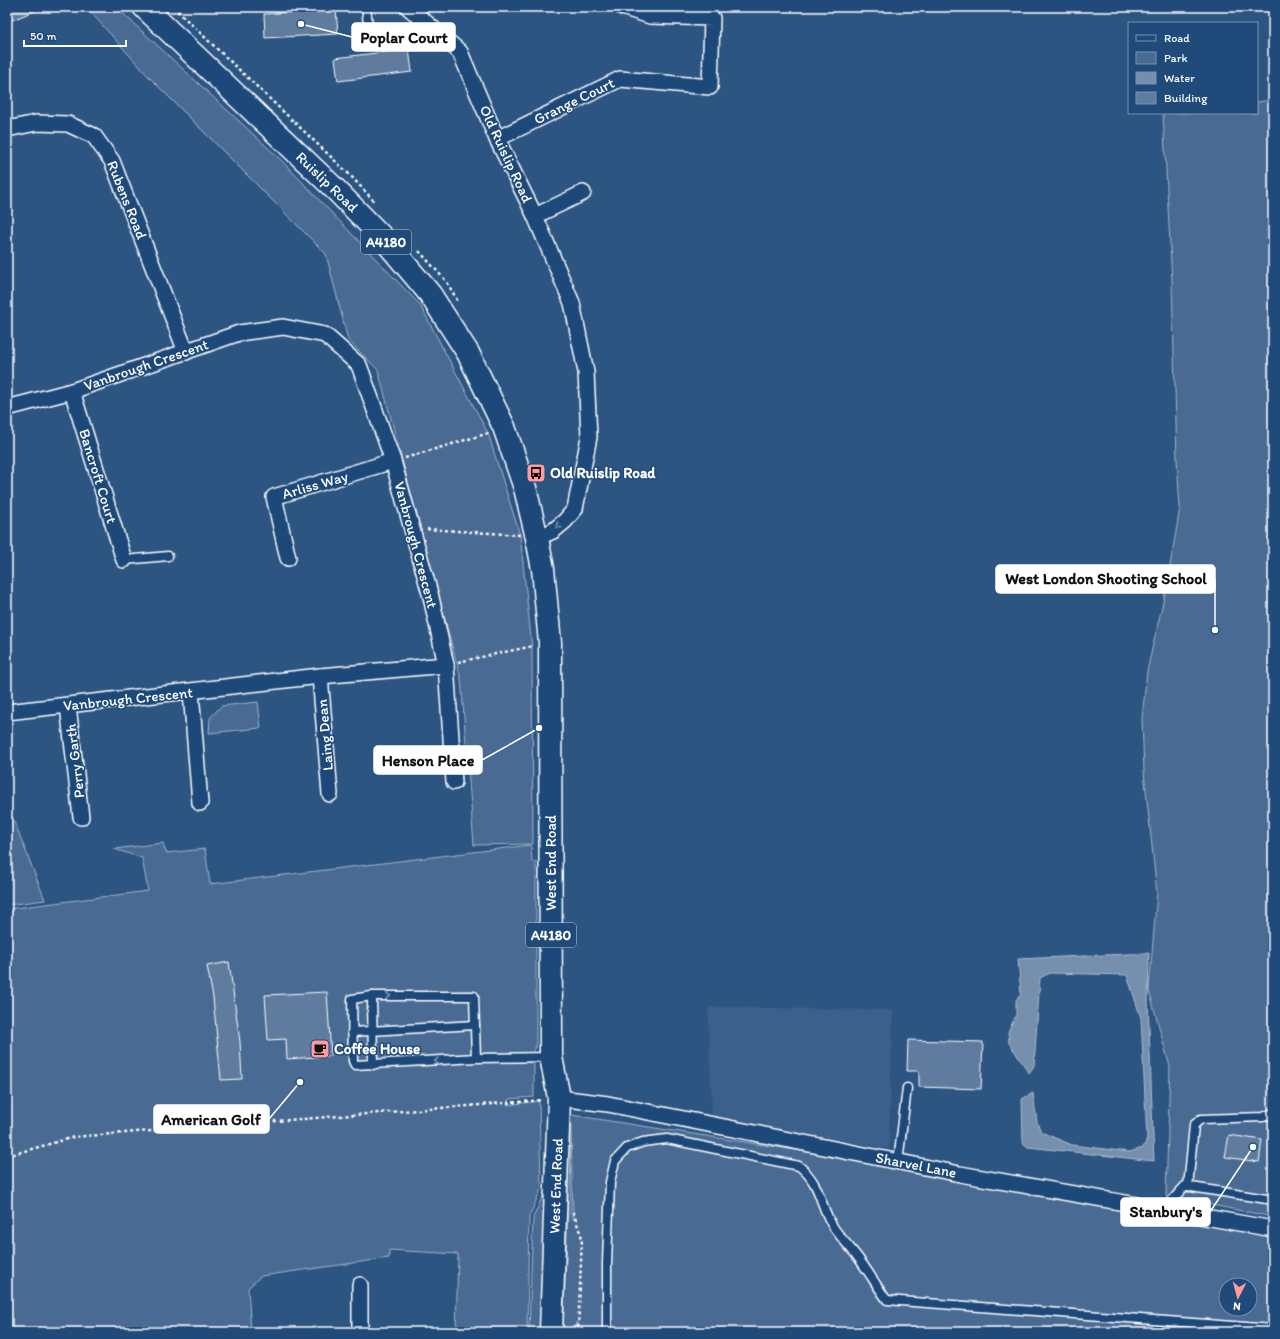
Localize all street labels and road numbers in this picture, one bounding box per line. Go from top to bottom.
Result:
street label: Grange Court [531,74,618,128]
street label: Old Ruislip Road [476,102,536,206]
street label: Ruislip Road [292,148,362,217]
street label: Rubens Road [103,158,151,243]
road number: A4180 [361,230,411,254]
street label: Vanbrough Crescent [81,335,211,395]
street label: Bancroft Court [75,427,121,526]
street label: Arliss Way [280,467,350,503]
street label: Vanbrough Crescent [390,480,442,611]
street label: Vanbrough Crescent [62,683,194,715]
street label: Laing Dean [313,698,337,772]
street label: Perry Garth [62,723,88,799]
street label: West End Road [542,815,560,911]
road number: A4180 [526,923,576,947]
street label: West End Road [545,1138,567,1234]
street label: Sharvel Lane [874,1148,958,1182]

